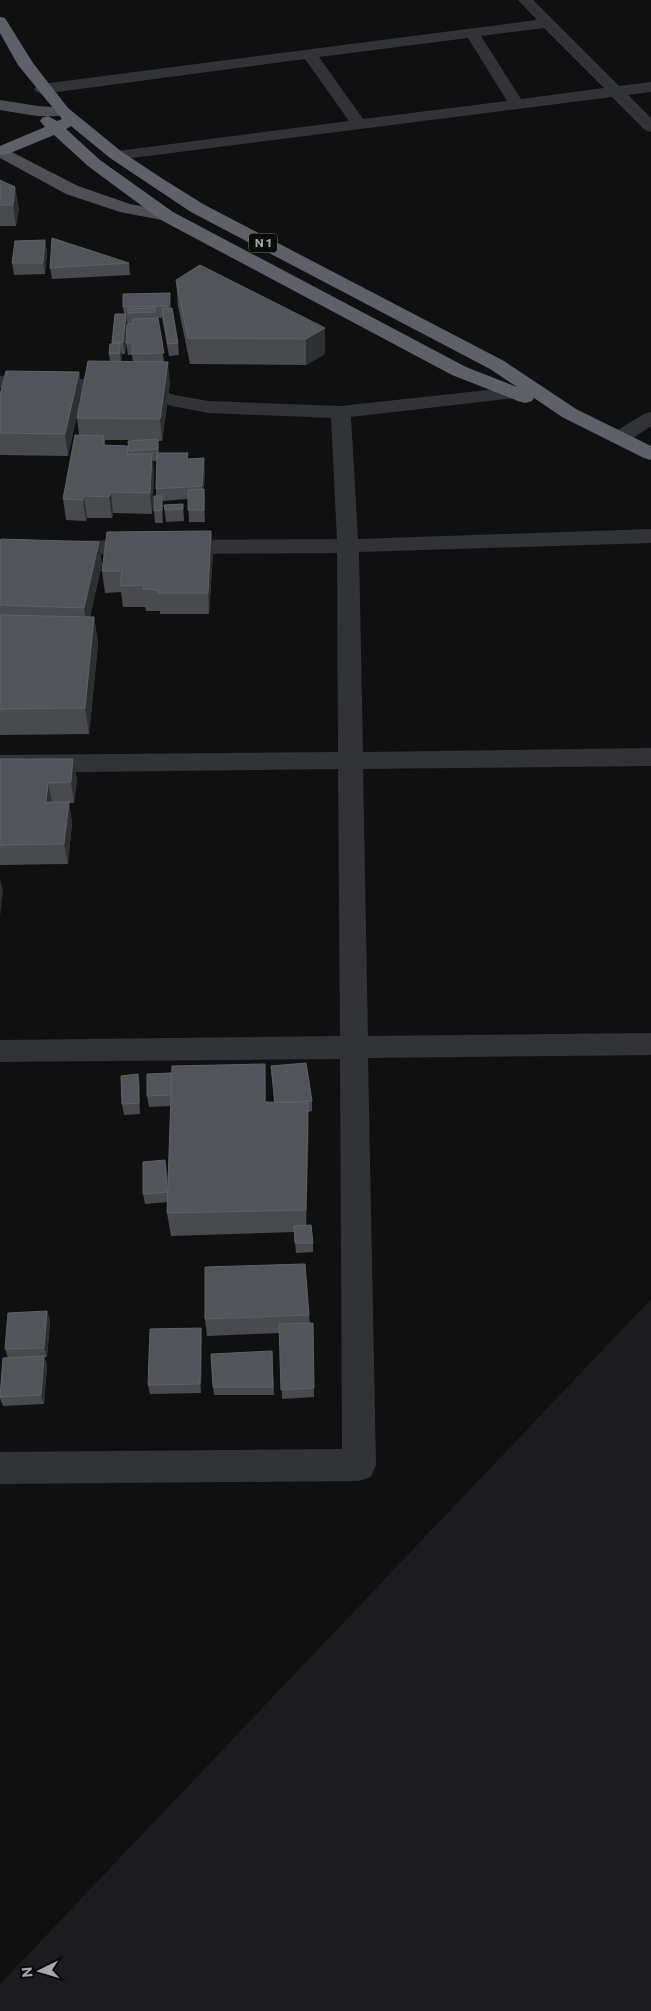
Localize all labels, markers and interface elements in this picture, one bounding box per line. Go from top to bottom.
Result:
road number: N 1 [249,234,277,252]
north arrow [15,1946,65,1996]
text: N [18,1966,35,1978]

